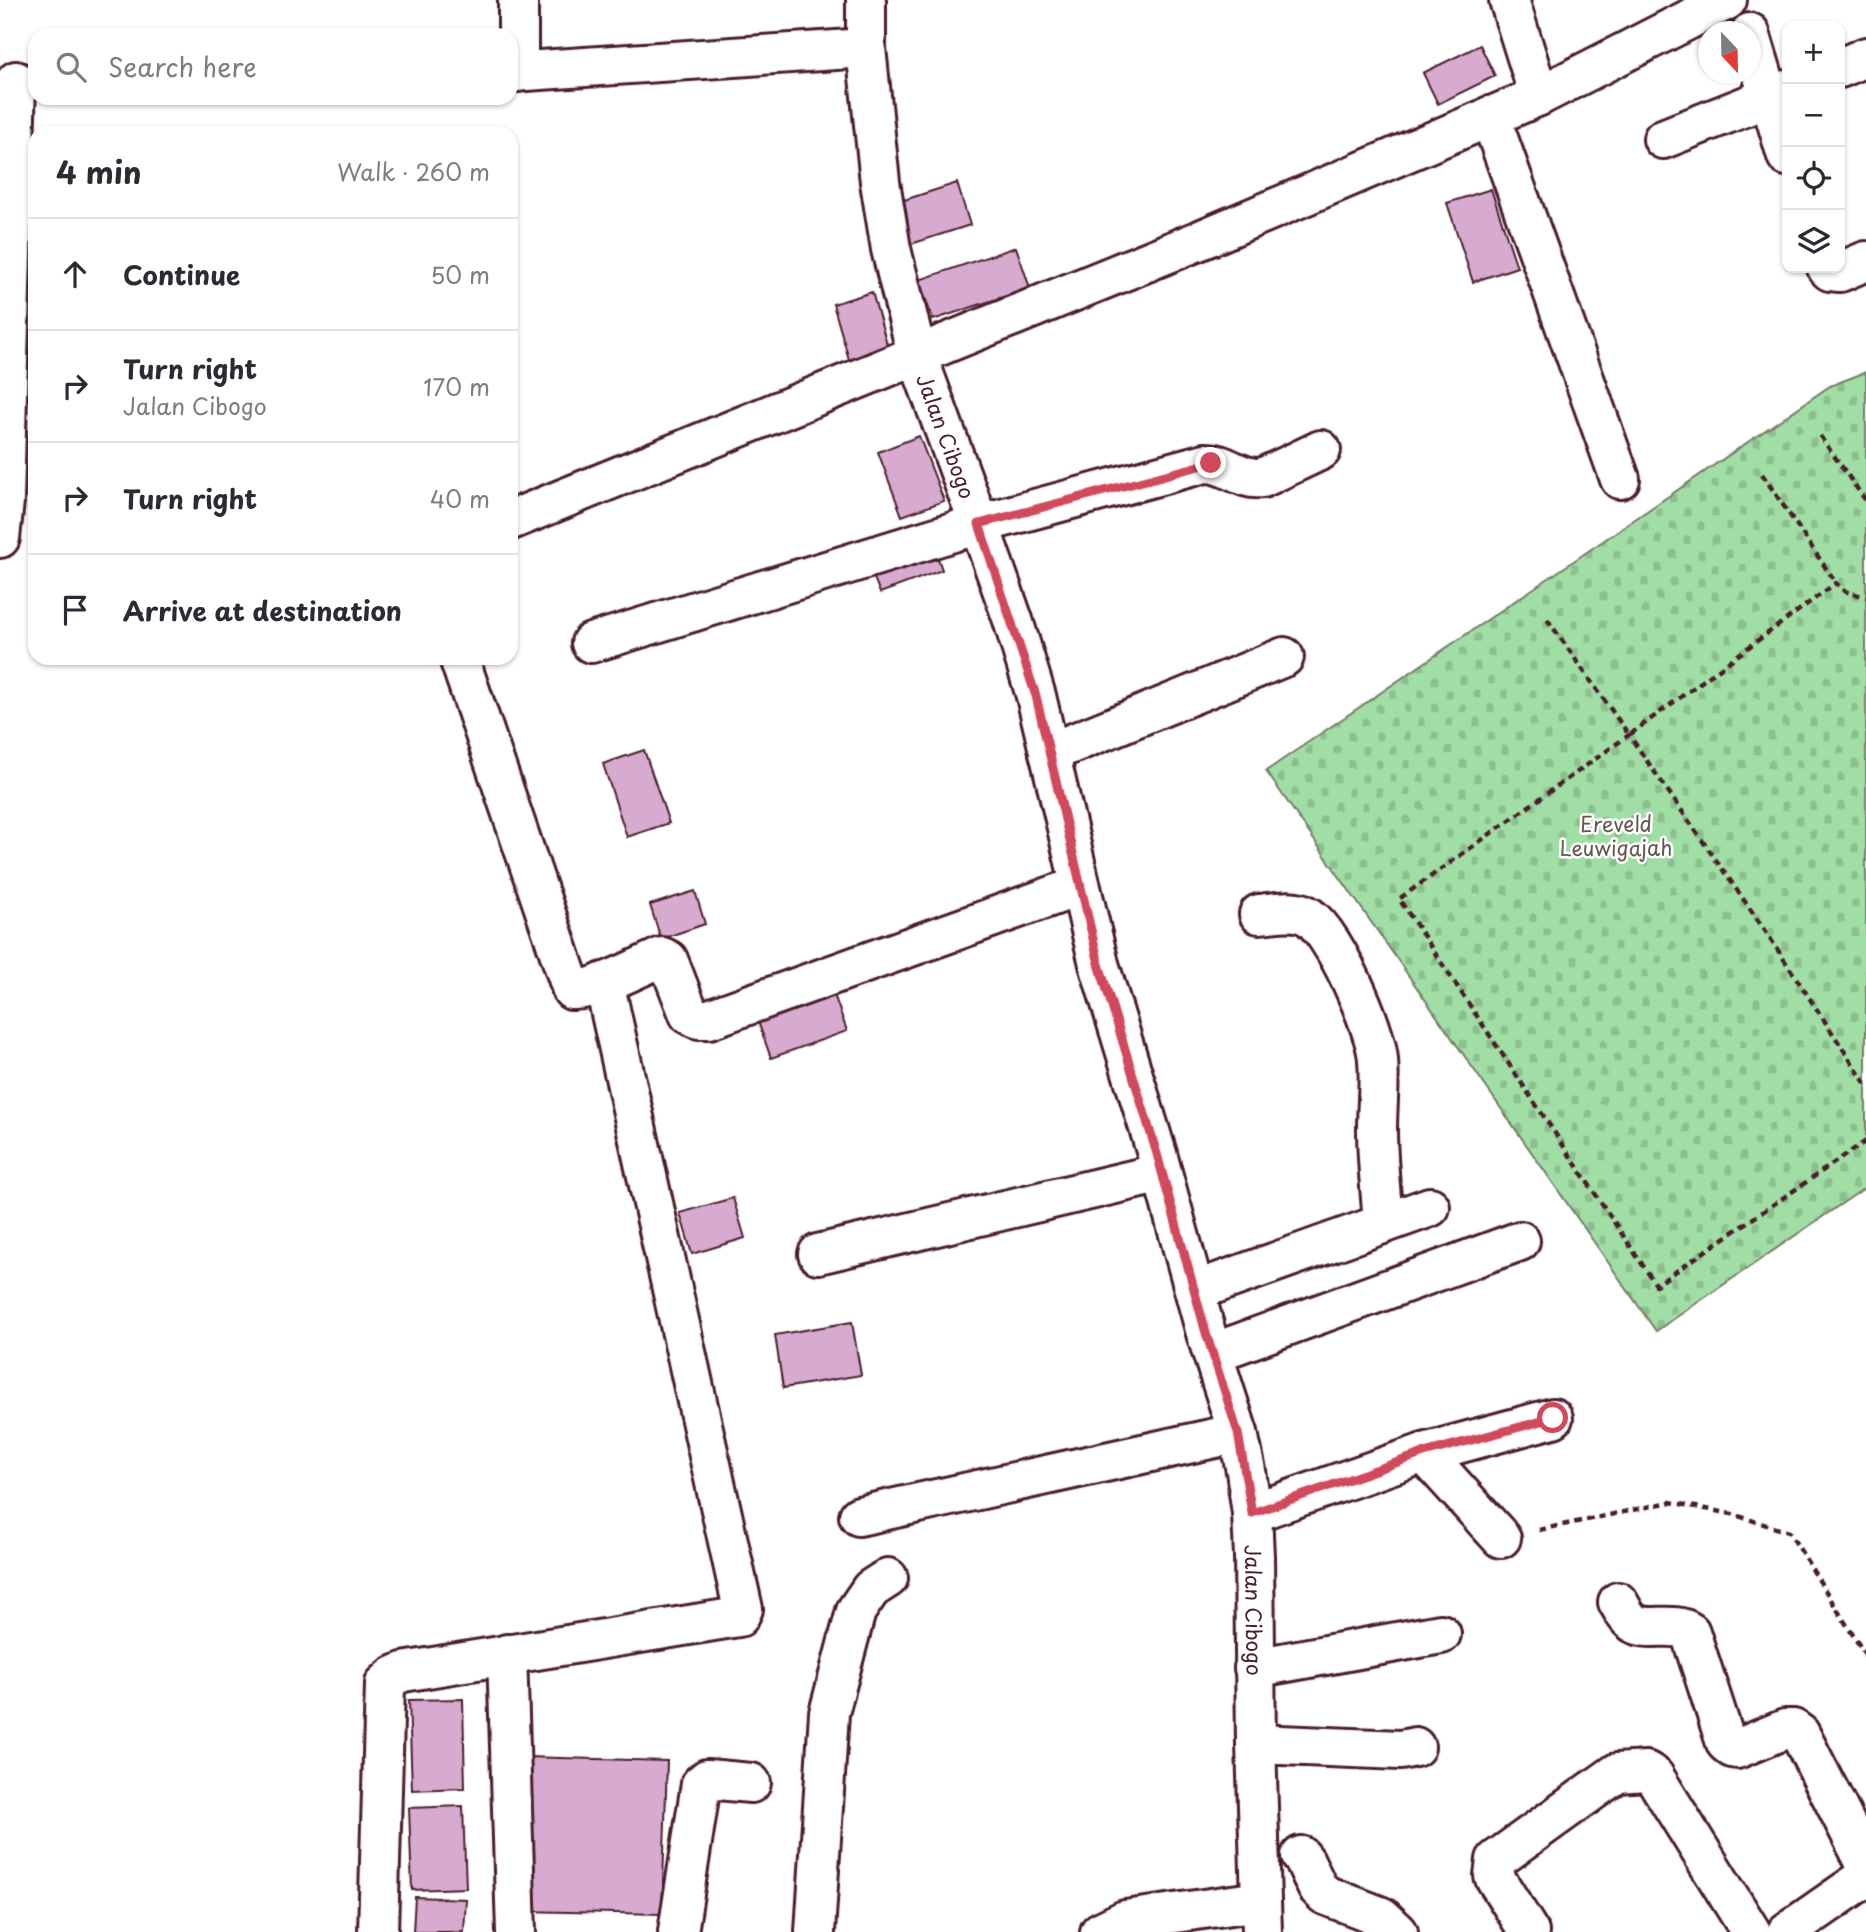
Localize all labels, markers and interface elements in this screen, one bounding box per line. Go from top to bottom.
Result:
north arrow [1698,21,1761,84]
map controls [1782,21,1845,273]
button: + [1782,21,1845,84]
search box [28,28,518,105]
text: Search here [108,47,257,86]
icon: search [52,48,90,86]
button: − [1782,84,1845,147]
button: locate [1782,147,1845,210]
text: 4 min [56,149,142,194]
text: Walk · 260 m [337,154,490,189]
button: layers [1782,210,1845,273]
icon: ahead [56,255,94,293]
text: Continue [123,255,240,294]
text: 50 m [430,257,490,292]
text: Turn right [123,349,257,388]
icon: right [56,367,94,405]
text: 170 m [423,369,490,404]
street label: Jalan Cibogo [909,369,984,503]
text: Jalan Cibogo [123,388,267,423]
route end [1195,447,1226,478]
icon: right [56,479,94,517]
text: Turn right [123,479,257,518]
text: 40 m [430,481,490,516]
icon: arrive [56,591,94,629]
text: Arrive at destination [123,591,402,630]
park label: Ereveld Leuwigajah [1560,807,1672,863]
route start [1537,1402,1568,1433]
street label: Jalan Cibogo [1237,1544,1271,1676]

